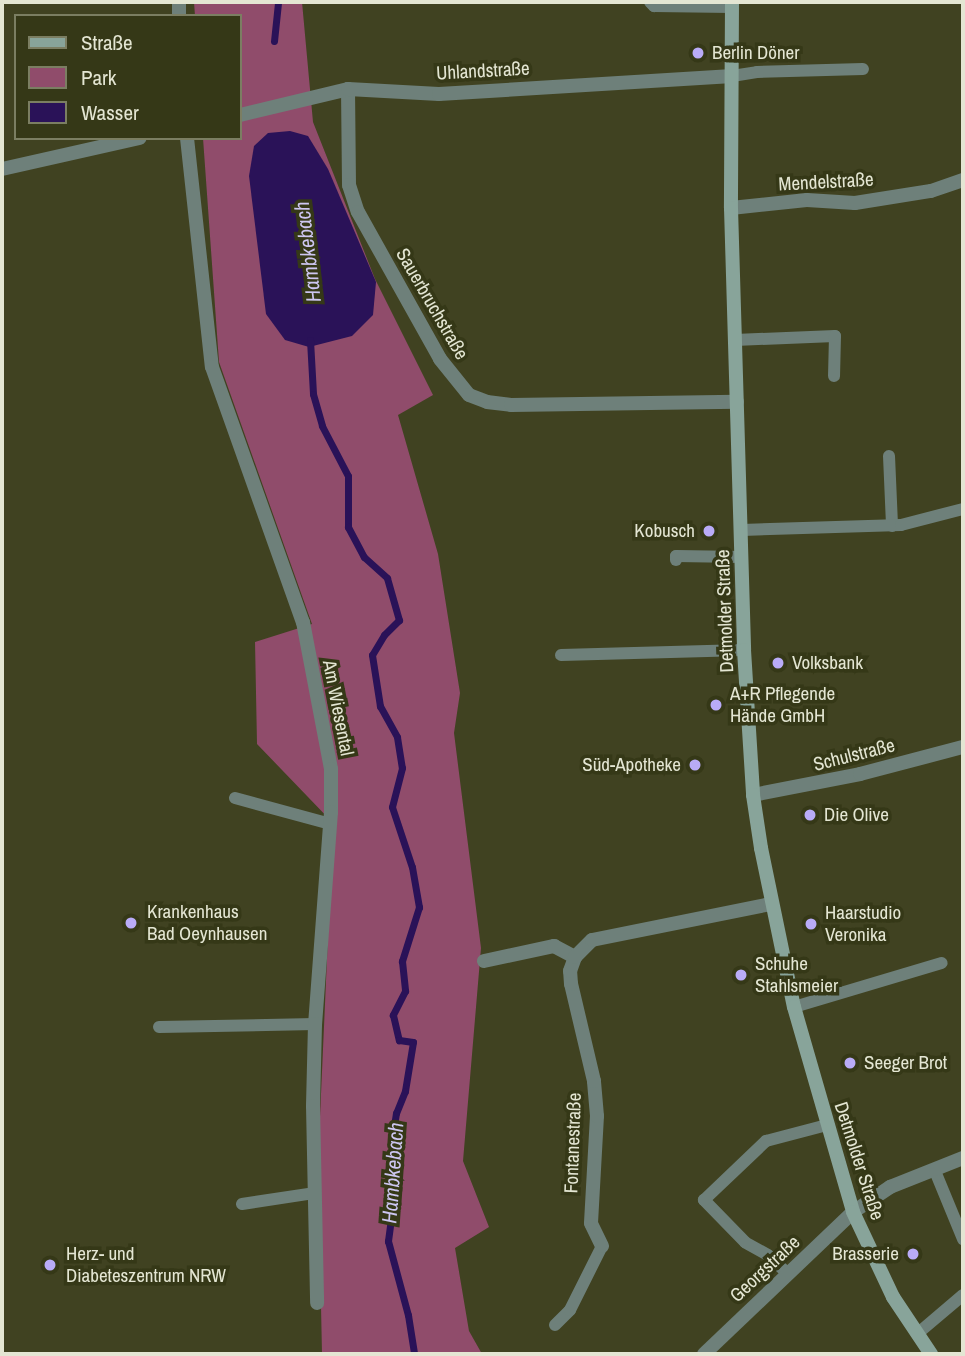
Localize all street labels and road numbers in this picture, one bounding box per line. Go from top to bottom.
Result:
street label: Uhlandstraße [436,57,530,85]
street label: Mendelstraße [778,168,874,196]
street label: Sauerbruchstraße [391,244,473,364]
street label: Detmolder Straße [711,549,739,673]
street label: Am Wiesental [318,658,358,758]
street label: Schulstraße [811,734,897,776]
street label: Fontanestraße [560,1092,586,1194]
street label: Detmolder Straße [829,1099,889,1223]
street label: Georgstraße [725,1231,805,1307]

